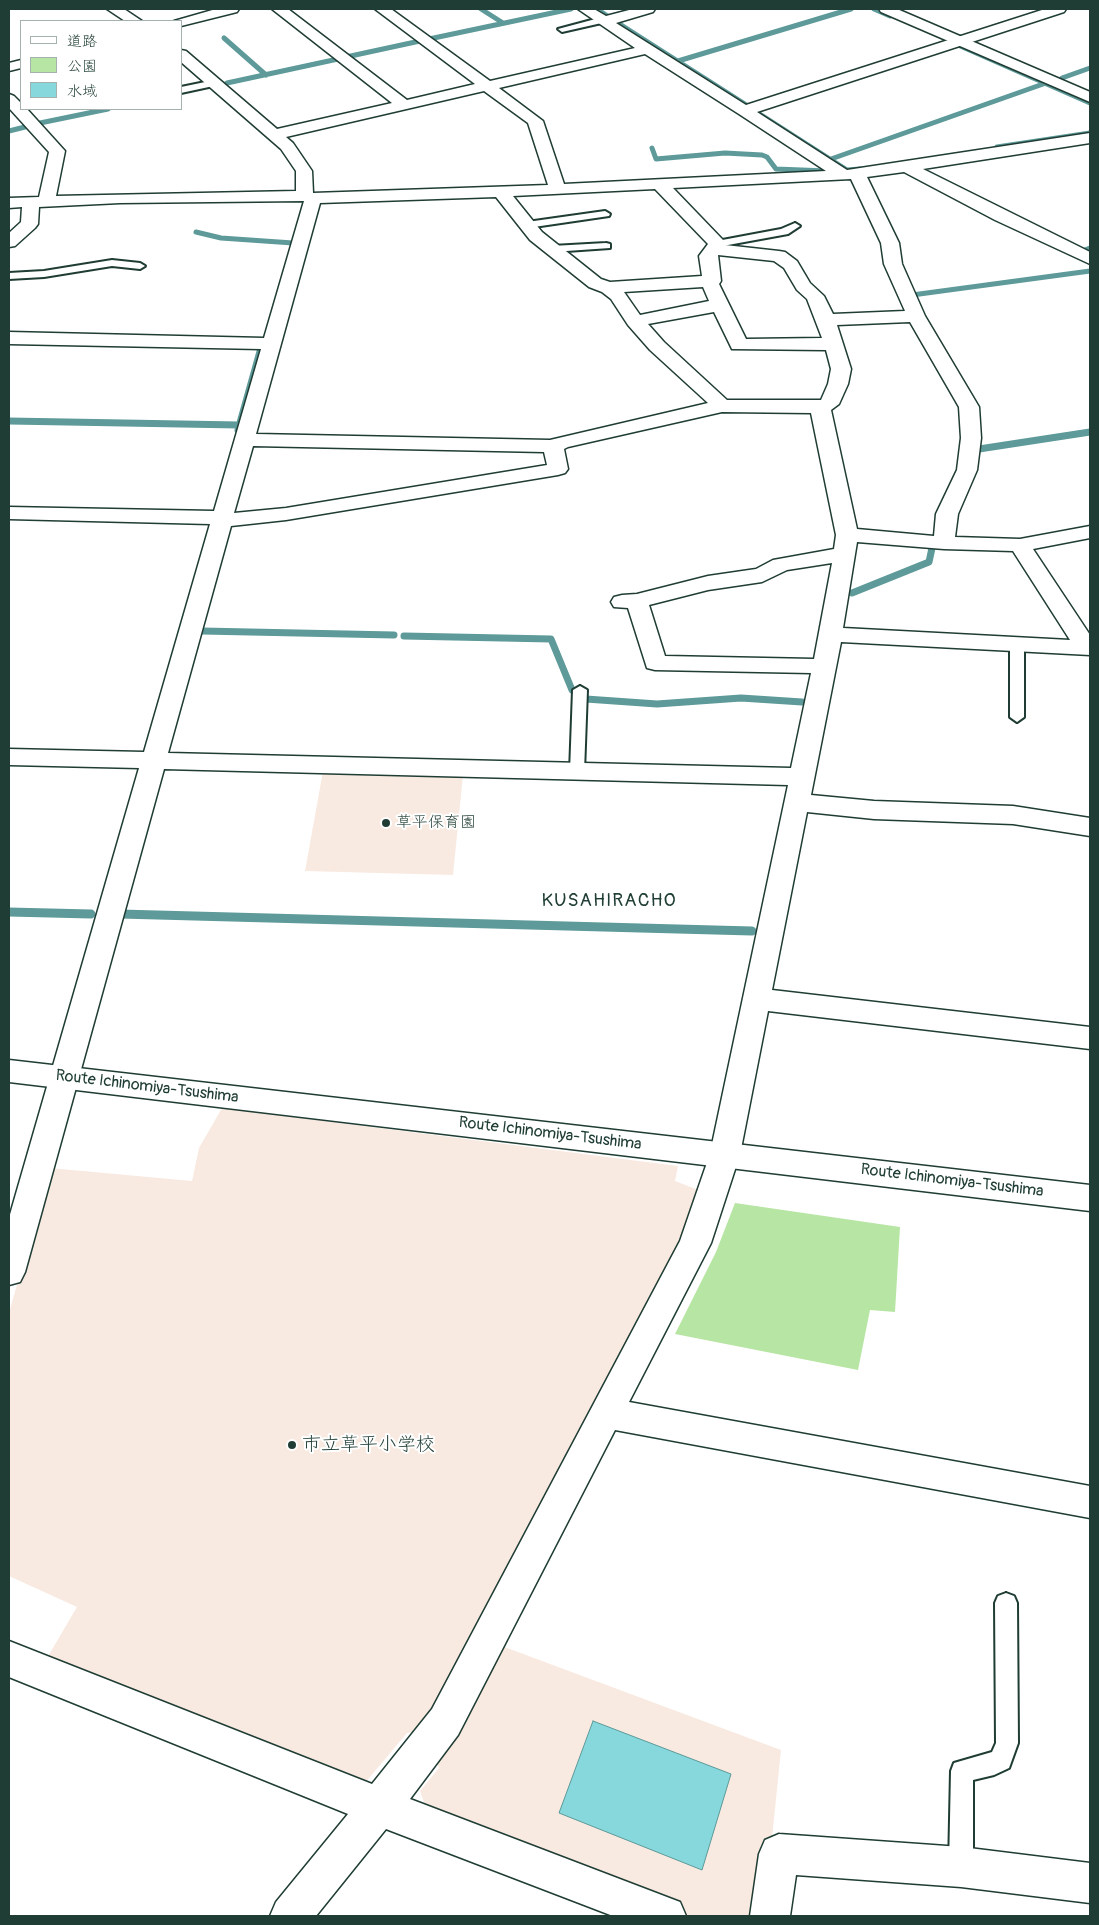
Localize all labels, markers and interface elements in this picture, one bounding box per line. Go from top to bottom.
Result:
legend [20,20,182,110]
text: 道路 [67,32,97,51]
text: 公園 [67,57,97,76]
text: 水域 [67,82,97,101]
place label: 草平保育園 [396,813,476,833]
marker: 草平保育園 [380,817,392,829]
district label: KUSAHIRACHO [540,890,678,912]
street label: Route Ichinomiya-Tsushima [54,1066,240,1108]
street label: Route Ichinomiya-Tsushima [457,1113,643,1155]
street label: Route Ichinomiya-Tsushima [859,1160,1045,1202]
place label: 市立草平小学校 [302,1434,435,1456]
marker: 市立草平小学校 [286,1439,298,1451]

